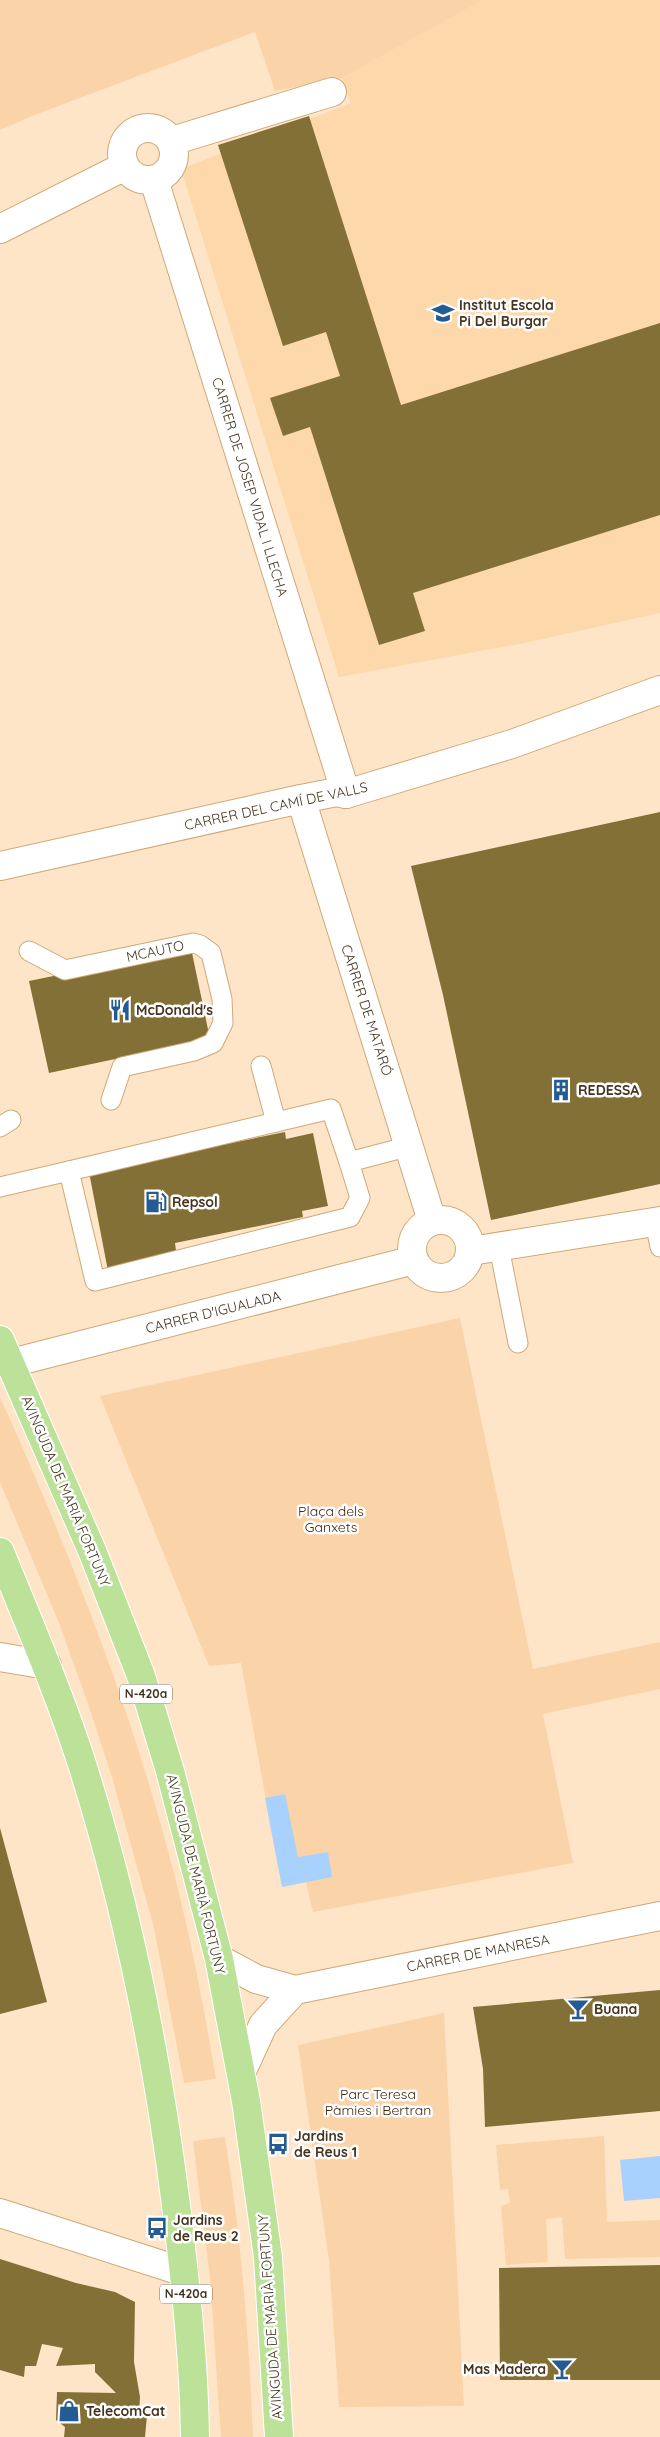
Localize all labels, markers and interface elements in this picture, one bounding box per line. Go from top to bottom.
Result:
place label: Institut Escola Pi Del Burgar [459,296,554,330]
school or university icon: Institut Escola Pi Del Burgar [430,300,456,326]
street label: CARRER DE JOSEP VIDAL I LLECHA [208,375,292,599]
street label: CARRER DEL CAMÍ DE VALLS [183,778,369,834]
street label: MCAUTO [125,936,186,966]
street label: CARRER DE MATARÓ [337,942,397,1078]
restaurant icon: McDonald's [107,997,133,1023]
place label: McDonald's [136,1001,213,1019]
building icon: REDESSA [548,1077,574,1103]
place label: REDESSA [578,1081,639,1099]
fuel station icon: Repsol [143,1189,169,1215]
place label: Repsol [172,1193,218,1211]
street label: CARRER D'IGUALADA [144,1287,282,1337]
street label: AVINGUDA DE MARIÀ FORTUNY [18,1393,115,1589]
park label: Plaça dels Ganxets [298,1502,364,1536]
road number: N-420a [120,1685,172,1704]
street label: AVINGUDA DE MARIÀ FORTUNY [162,1772,230,1976]
street label: CARRER DE MANRESA [405,1930,551,1976]
bar icon: Buana [565,1996,591,2022]
place label: Buana [594,2000,637,2018]
park label: Parc Teresa Pàmies i Bertran [325,2085,431,2119]
place label: Jardins de Reus 1 [294,2127,357,2161]
bus stop icon: Jardins de Reus 1 [265,2131,291,2157]
place label: Jardins de Reus 2 [173,2211,239,2245]
street label: AVINGUDA DE MARIÀ FORTUNY [254,2214,286,2420]
bus stop icon: Jardins de Reus 2 [144,2215,170,2241]
road number: N-420a [160,2284,212,2304]
bar icon: Mas Madera [549,2356,575,2382]
place label: Mas Madera [463,2360,546,2378]
shop icon: TelecomCat [56,2398,82,2424]
place label: TelecomCat [86,2402,166,2420]

